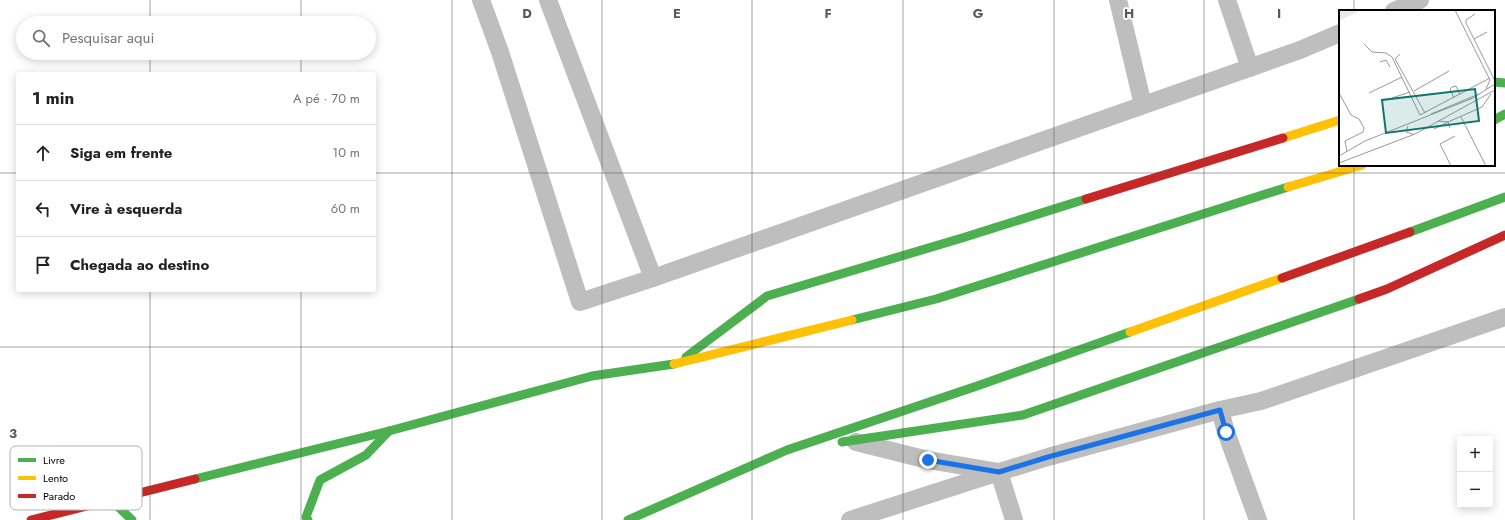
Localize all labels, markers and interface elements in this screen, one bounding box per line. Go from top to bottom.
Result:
text: D [522,4,532,23]
text: E [673,4,681,23]
text: F [824,4,832,23]
text: G [973,4,984,23]
text: H [1124,4,1134,23]
text: I [1277,4,1281,23]
inset map [1339,10,1495,166]
search box [16,16,376,60]
icon: search [30,27,52,49]
text: Pesquisar aqui [62,27,154,49]
text: 1 min [32,86,74,110]
text: A pé · 70 m [293,89,360,108]
icon: ahead [32,142,54,164]
text: Siga em frente [70,142,172,164]
text: 10 m [332,143,360,162]
icon: left [32,198,54,220]
text: Vire à esquerda [70,198,182,220]
text: 60 m [331,199,360,218]
icon: arrive [32,254,54,276]
text: Chegada ao destino [70,254,209,276]
route start [1217,423,1235,441]
text: 3 [9,424,17,443]
map controls [1457,436,1493,508]
button: + [1457,436,1493,472]
legend [10,446,142,510]
route end [919,451,937,469]
text: Livre [43,452,65,468]
text: Lento [43,470,68,486]
button: − [1457,472,1493,508]
text: Parado [43,488,75,504]

